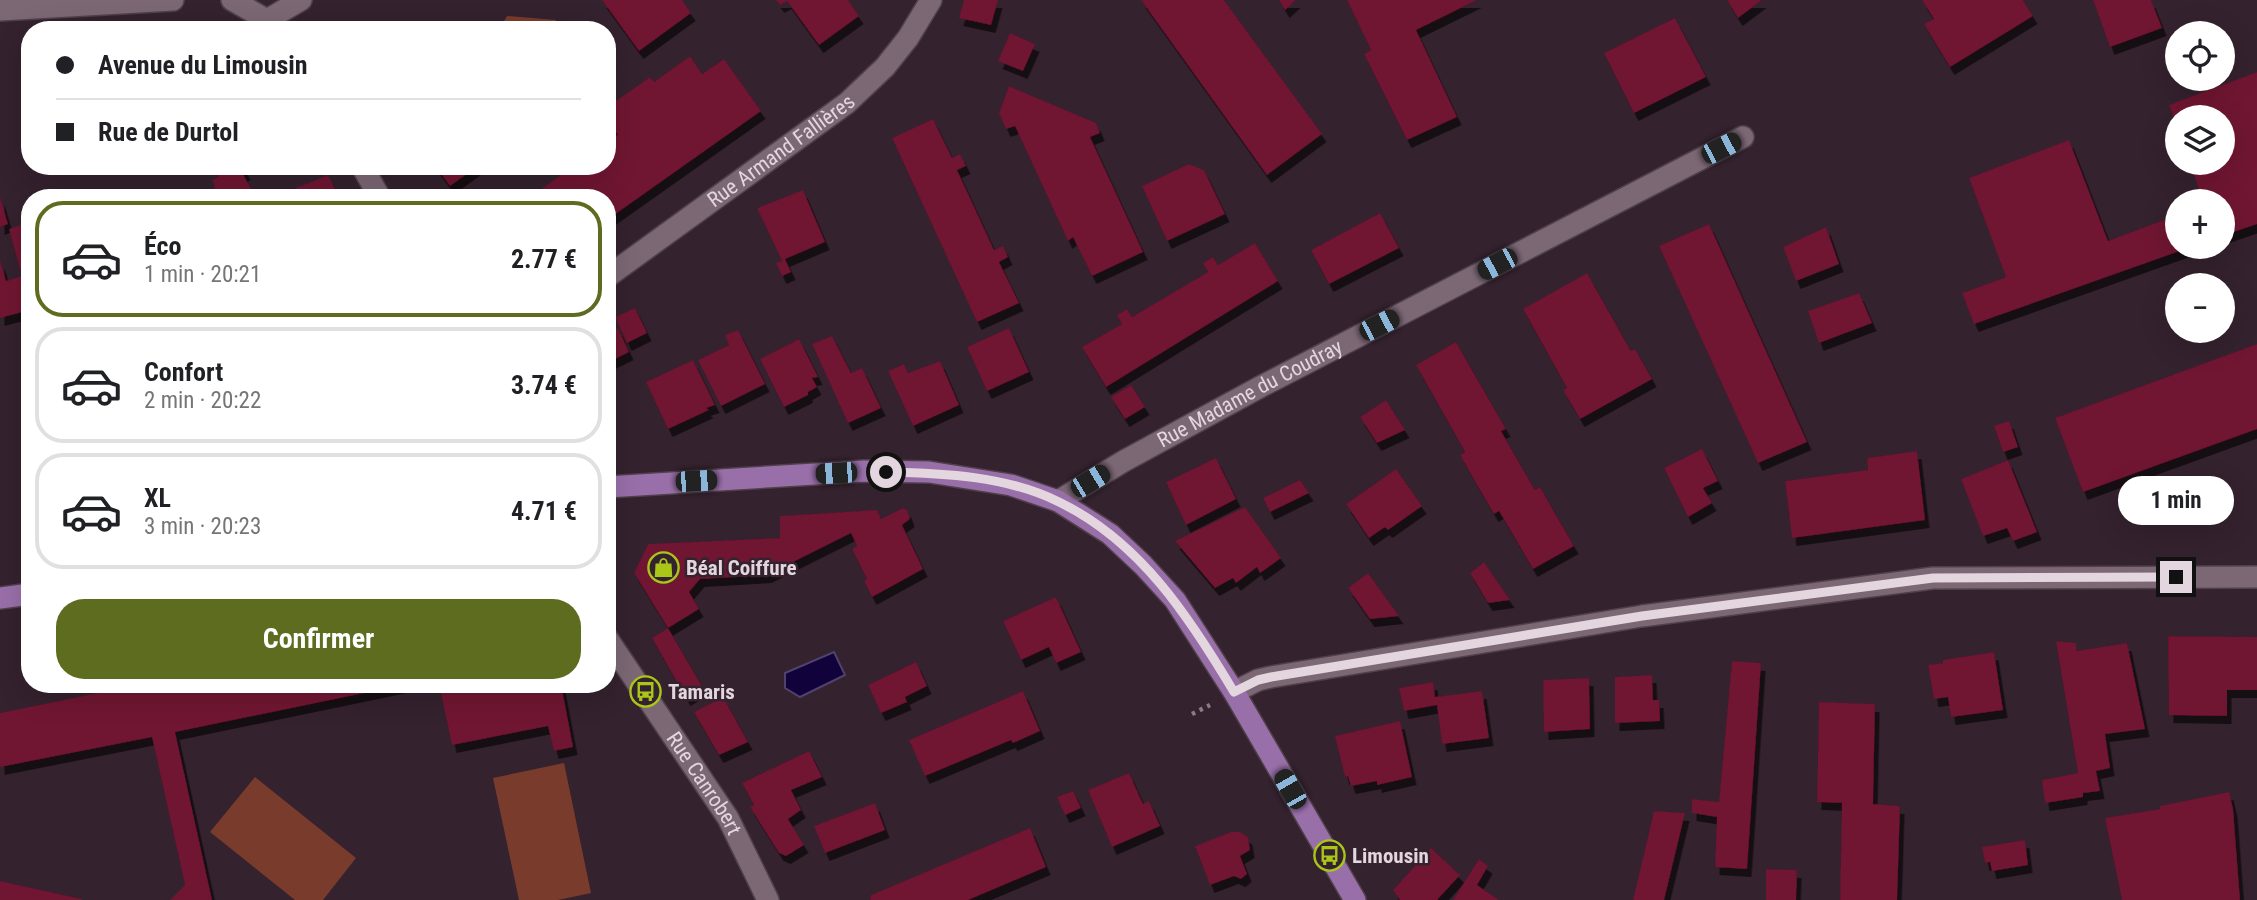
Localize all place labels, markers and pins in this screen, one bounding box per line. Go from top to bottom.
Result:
shop icon: Béal Coiffure [646,551,680,585]
place label: Béal Coiffure [686,556,796,580]
bus stop icon: Tamaris [628,675,662,709]
place label: Tamaris [668,680,735,704]
bus stop icon: Limousin [1312,839,1346,873]
place label: Limousin [1352,844,1429,868]

